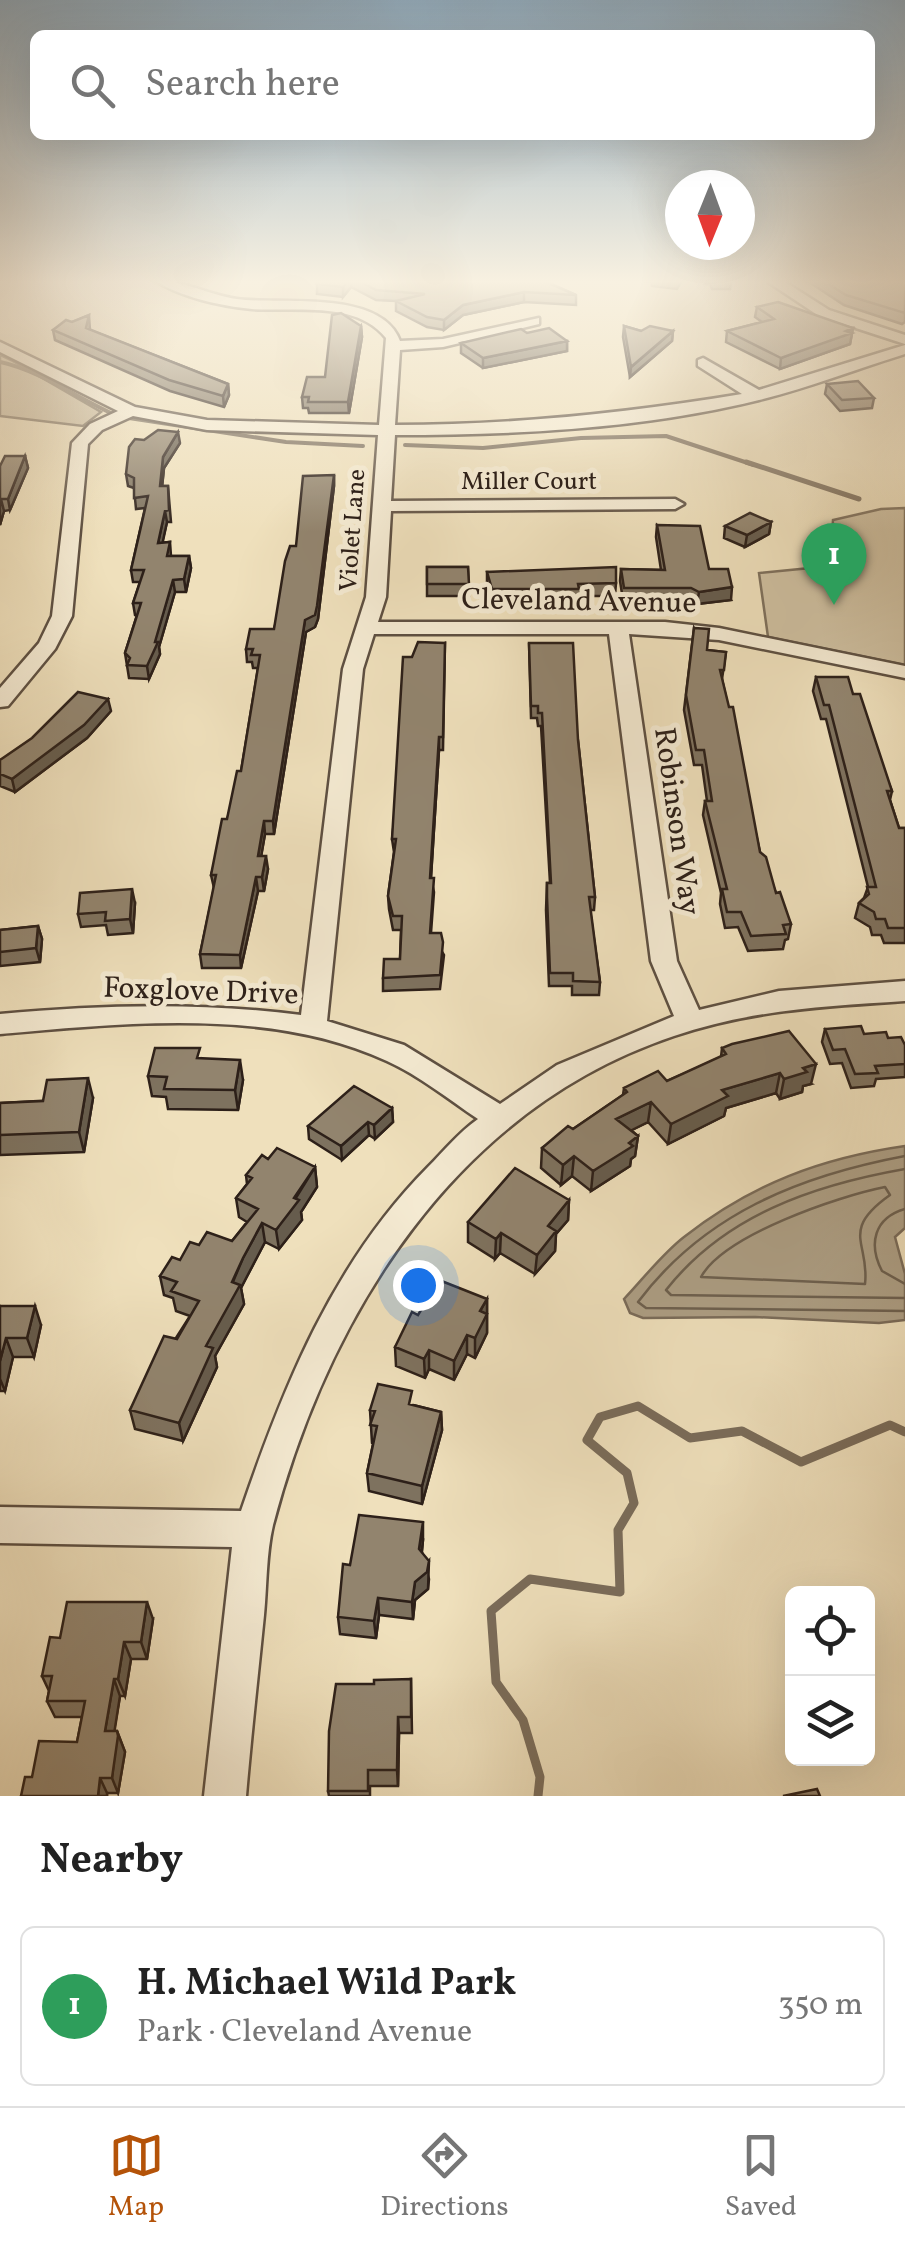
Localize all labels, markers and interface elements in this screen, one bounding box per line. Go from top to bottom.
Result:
search box [30,30,875,140]
icon: search [65,58,120,113]
text: Search here [145,59,340,112]
north arrow [665,170,755,260]
street label: Miller Court [461,465,597,500]
street label: Violet Lane [332,468,375,593]
pin: 1 [802,522,866,605]
street label: Cleveland Avenue [461,579,697,625]
street label: Robinson Way [642,725,710,918]
street label: Foxglove Drive [103,968,299,1016]
your location [393,1260,444,1311]
map controls [785,1586,875,1766]
button: locate [785,1586,875,1676]
button: layers [785,1676,875,1766]
text: Nearby [40,1832,183,1891]
text: H. Michael Wild Park [137,1958,516,2011]
text: 1 [68,1984,81,2028]
text: 350 m [778,1984,863,2028]
text: Park · Cleveland Avenue [137,2011,472,2055]
tab: Map [108,2128,164,2227]
tab: Directions [380,2128,509,2227]
tab: Saved [725,2128,797,2227]

